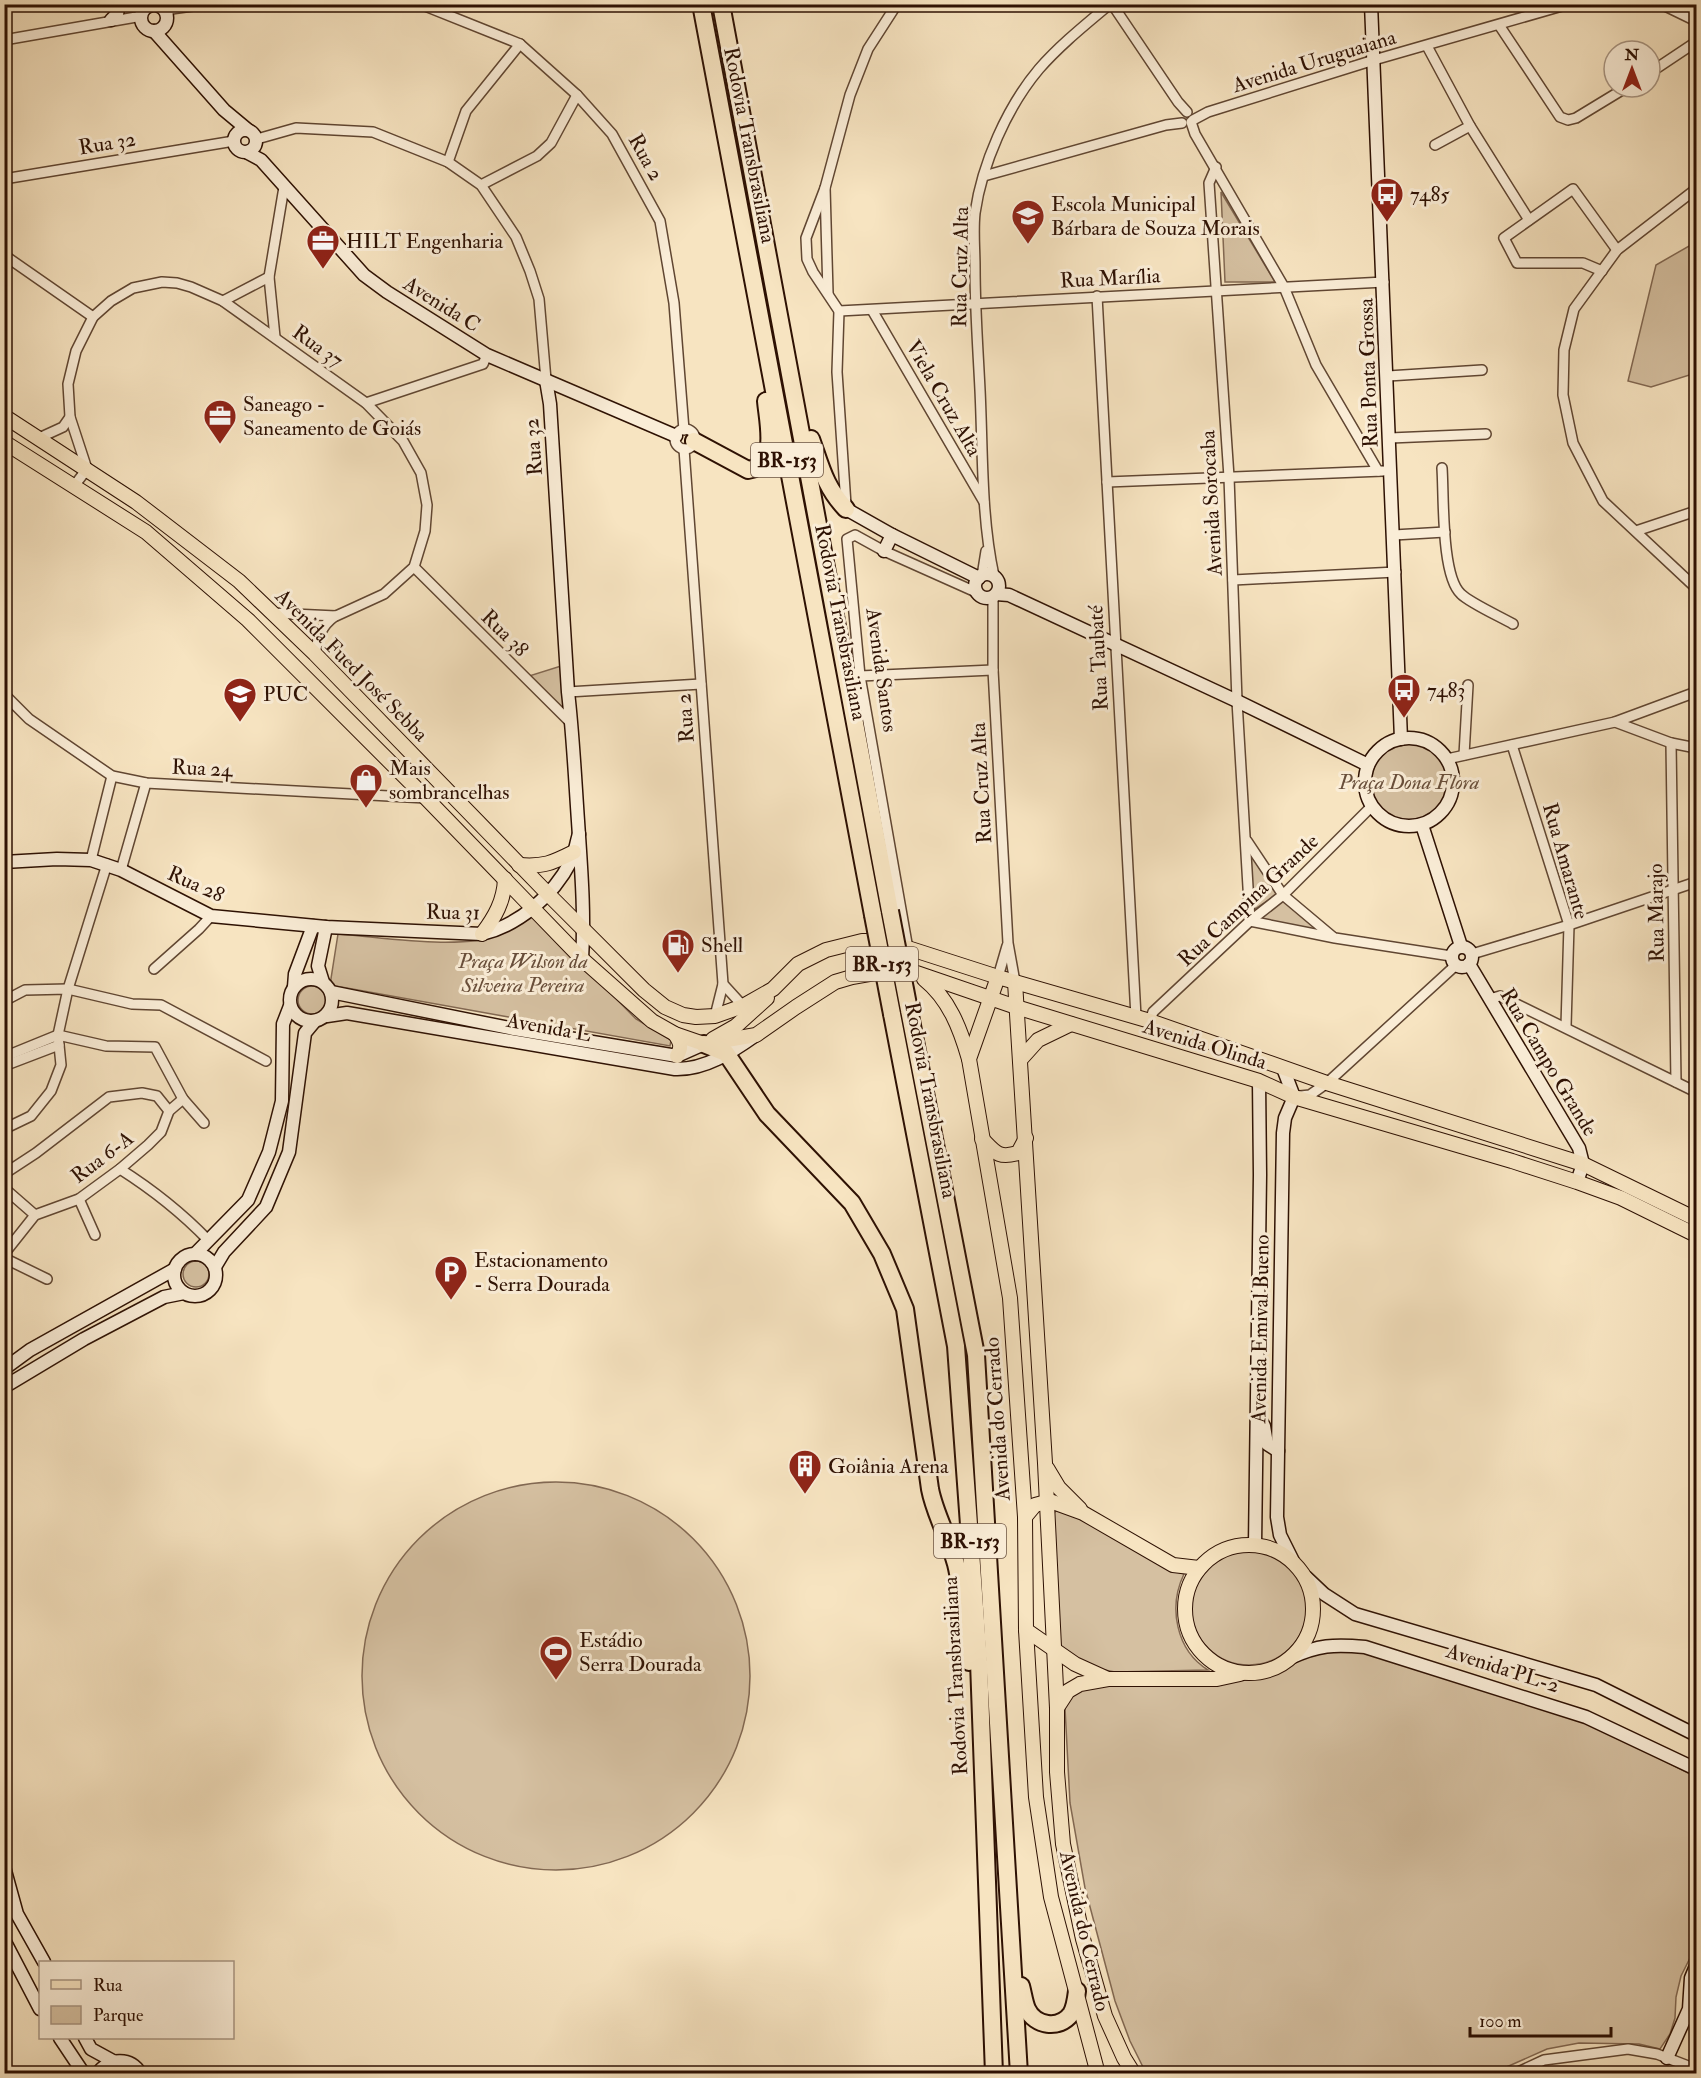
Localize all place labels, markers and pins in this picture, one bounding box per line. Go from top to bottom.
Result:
bus stop icon: 7485 [1369,176,1405,223]
place label: 7485 [1410,181,1450,208]
place label: Escola Municipal Bárbara de Souza Morais [1051,191,1260,242]
school or university icon: Escola Municipal Bárbara de Souza Morais [1010,198,1046,245]
office icon: HILT Engenharia [305,223,341,270]
place label: HILT Engenharia [346,228,504,255]
place label: Saneago - Saneamento de Goiás [243,391,421,442]
office icon: Saneago - Saneamento de Goiás [202,398,238,445]
bus stop icon: 7483 [1386,672,1422,719]
school or university icon: PUC [222,676,258,723]
place label: 7483 [1427,677,1465,704]
place label: PUC [263,681,308,708]
place label: Mais sombrancelhas [389,755,509,806]
shop icon: Mais sombrancelhas [348,762,384,809]
fuel station icon: Shell [660,927,696,974]
place label: Shell [701,932,744,959]
place label: Estacionamento - Serra Dourada [474,1247,610,1298]
parking icon: Estacionamento - Serra Dourada [433,1254,469,1301]
building icon: Goiânia Arena [787,1448,823,1495]
place label: Goiânia Arena [828,1453,949,1480]
place label: Estádio Serra Dourada [579,1627,702,1678]
sports icon: Estádio Serra Dourada [538,1634,574,1681]

